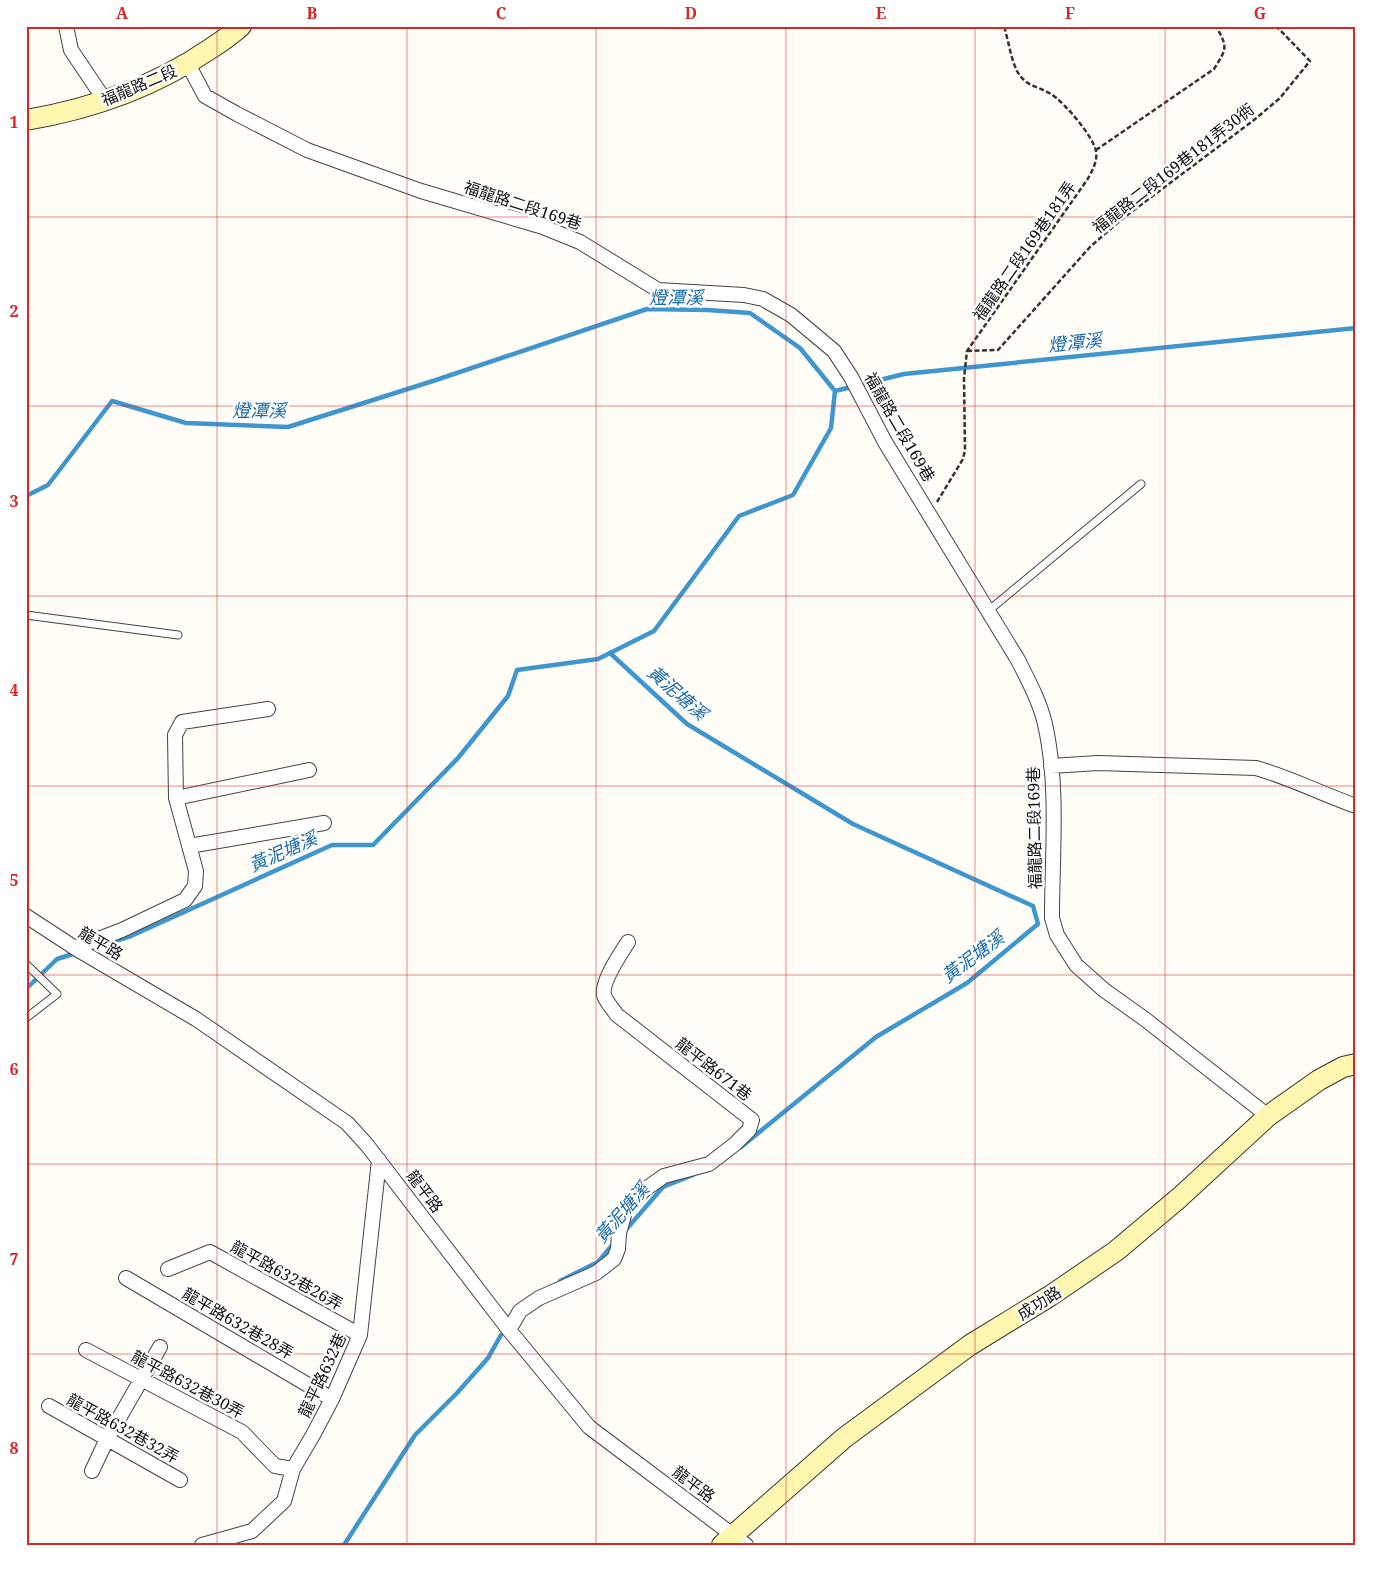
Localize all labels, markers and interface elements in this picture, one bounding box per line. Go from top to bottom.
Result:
text: A [116,2,129,24]
text: B [307,2,318,24]
text: C [496,2,507,24]
text: D [685,2,697,24]
text: E [876,2,886,24]
text: F [1065,2,1075,24]
text: G [1254,2,1266,24]
street label: 福龍路二段 [98,59,180,111]
street label: 福龍路二段169巷181弄30衖 [1088,98,1258,238]
text: 1 [9,111,19,133]
street label: 福龍路二段169巷 [461,176,585,234]
street label: 福龍路二段169巷181弄 [967,177,1081,325]
water label: 燈潭溪 [649,285,706,309]
text: 2 [9,300,19,322]
water label: 燈潭溪 [1047,327,1106,357]
street label: 福龍路二段169巷 [860,368,940,486]
water label: 燈潭溪 [232,398,289,422]
text: 3 [9,490,19,512]
water label: 黃泥塘溪 [643,660,715,727]
text: 4 [9,679,19,701]
street label: 福龍路二段169巷 [1022,766,1046,890]
water label: 黃泥塘溪 [245,824,323,877]
text: 5 [9,869,19,891]
street label: 龍平路 [75,921,127,965]
water label: 黃泥塘溪 [936,923,1011,987]
street label: 龍平路671巷 [671,1032,757,1106]
text: 6 [9,1058,19,1080]
street label: 龍平路 [402,1165,448,1217]
water label: 黃泥塘溪 [589,1175,656,1247]
street label: 龍平路632巷26弄 [227,1235,347,1315]
text: 7 [9,1248,19,1270]
street label: 成功路 [1013,1281,1065,1325]
street label: 龍平路632巷28弄 [178,1282,298,1364]
street label: 龍平路632巷 [293,1329,351,1421]
street label: 龍平路632巷30弄 [128,1345,248,1423]
street label: 龍平路632巷32弄 [63,1388,183,1468]
text: 8 [9,1437,19,1459]
street label: 龍平路 [668,1461,720,1507]

